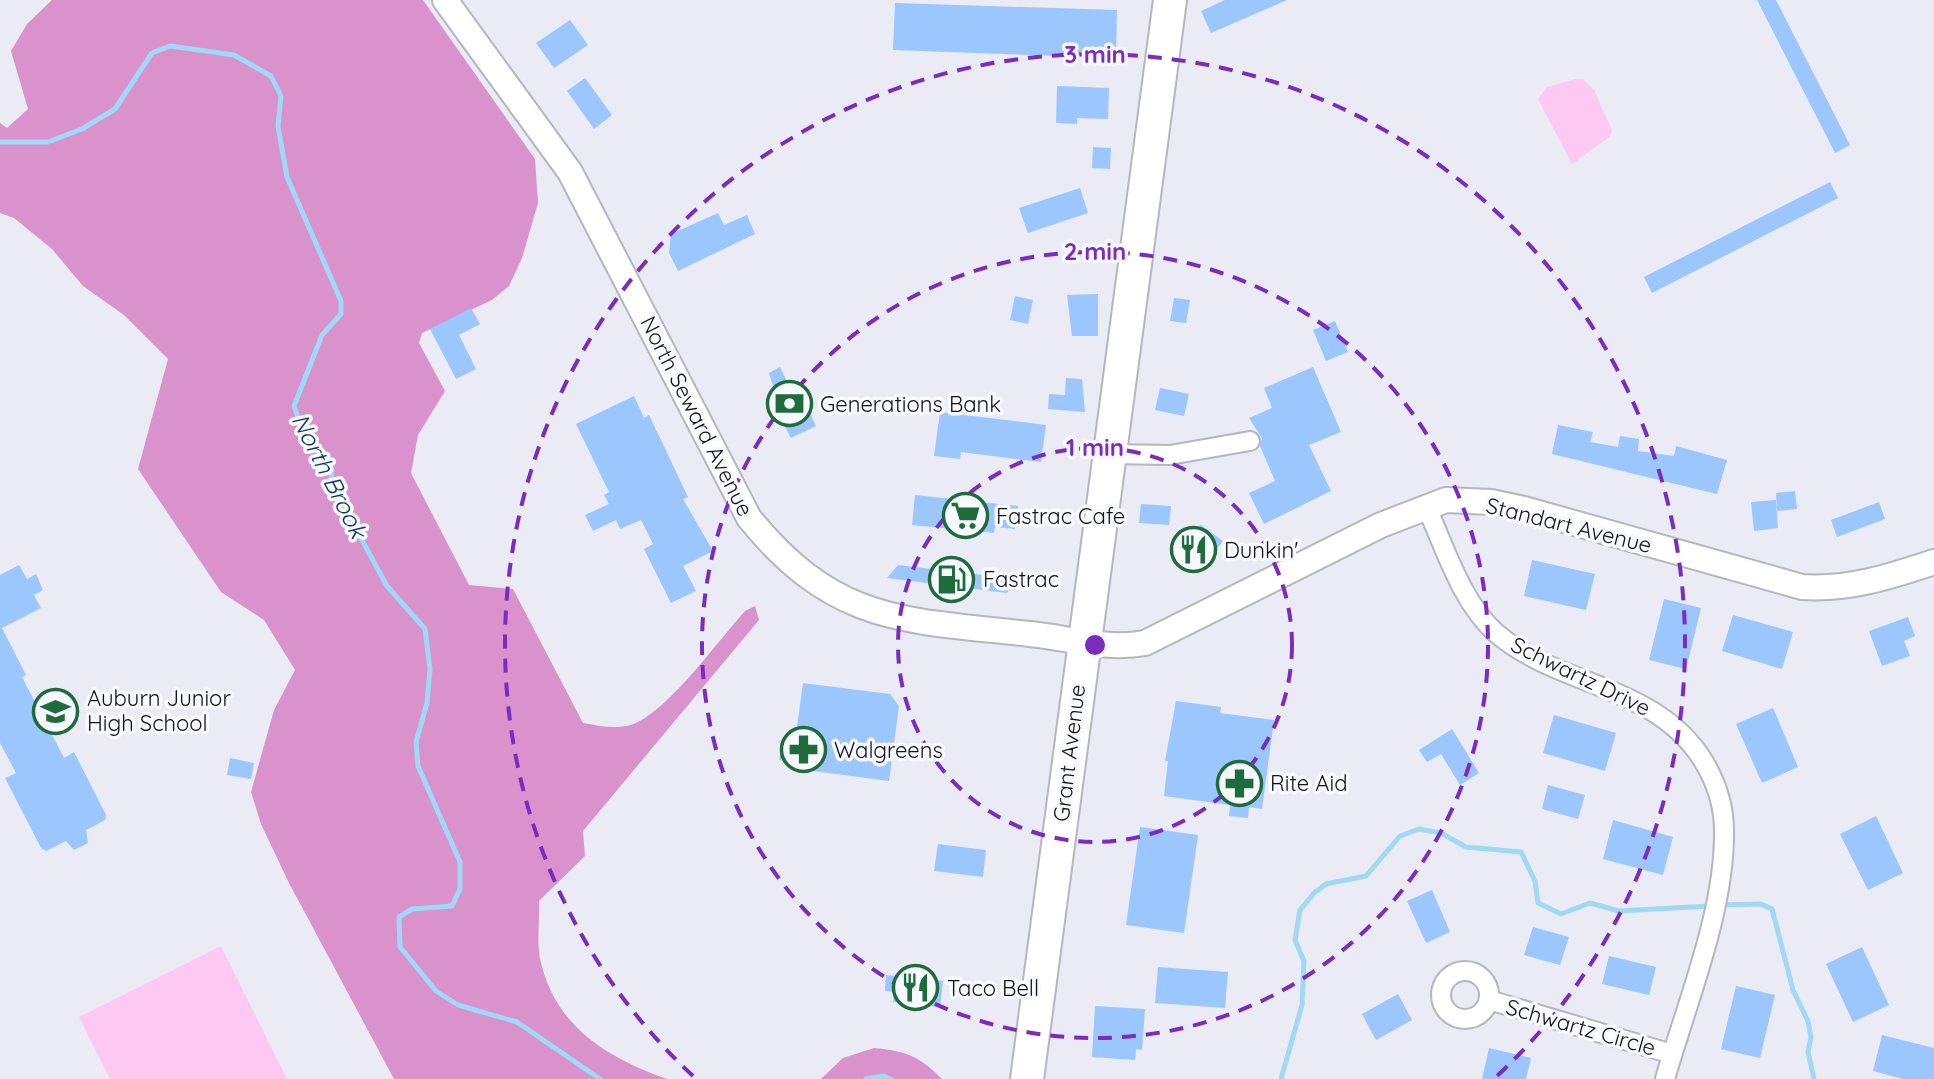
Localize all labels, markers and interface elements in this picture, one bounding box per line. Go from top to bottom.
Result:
text: 3 min [1064,39,1126,69]
text: 2 min [1064,236,1126,266]
street label: North Seward Avenue [634,311,760,521]
bank icon: Generations Bank [765,380,813,428]
place label: Generations Bank [820,390,1001,418]
water label: North Brook [286,408,375,545]
text: 1 min [1066,432,1124,462]
street label: Standart Avenue [1483,491,1655,559]
supermarket icon: Fastrac Cafe [941,492,989,540]
place label: Fastrac Cafe [996,502,1125,530]
restaurant icon: Dunkin' [1169,526,1217,574]
place label: Dunkin' [1224,536,1299,564]
fuel station icon: Fastrac [928,555,976,603]
place label: Fastrac [983,565,1059,593]
street label: Schwartz Drive [1507,630,1655,722]
centre of rings [1081,631,1109,659]
street label: Grant Avenue [1047,683,1091,823]
place label: Auburn Junior High School [87,684,231,737]
school or university icon: Auburn Junior High School [32,687,80,735]
pharmacy icon: Walgreens [779,726,827,774]
place label: Walgreens [834,736,943,764]
pharmacy icon: Rite Aid [1215,759,1263,807]
place label: Rite Aid [1270,769,1348,797]
restaurant icon: Taco Bell [892,964,940,1012]
place label: Taco Bell [947,974,1039,1002]
street label: Schwartz Circle [1503,992,1659,1062]

